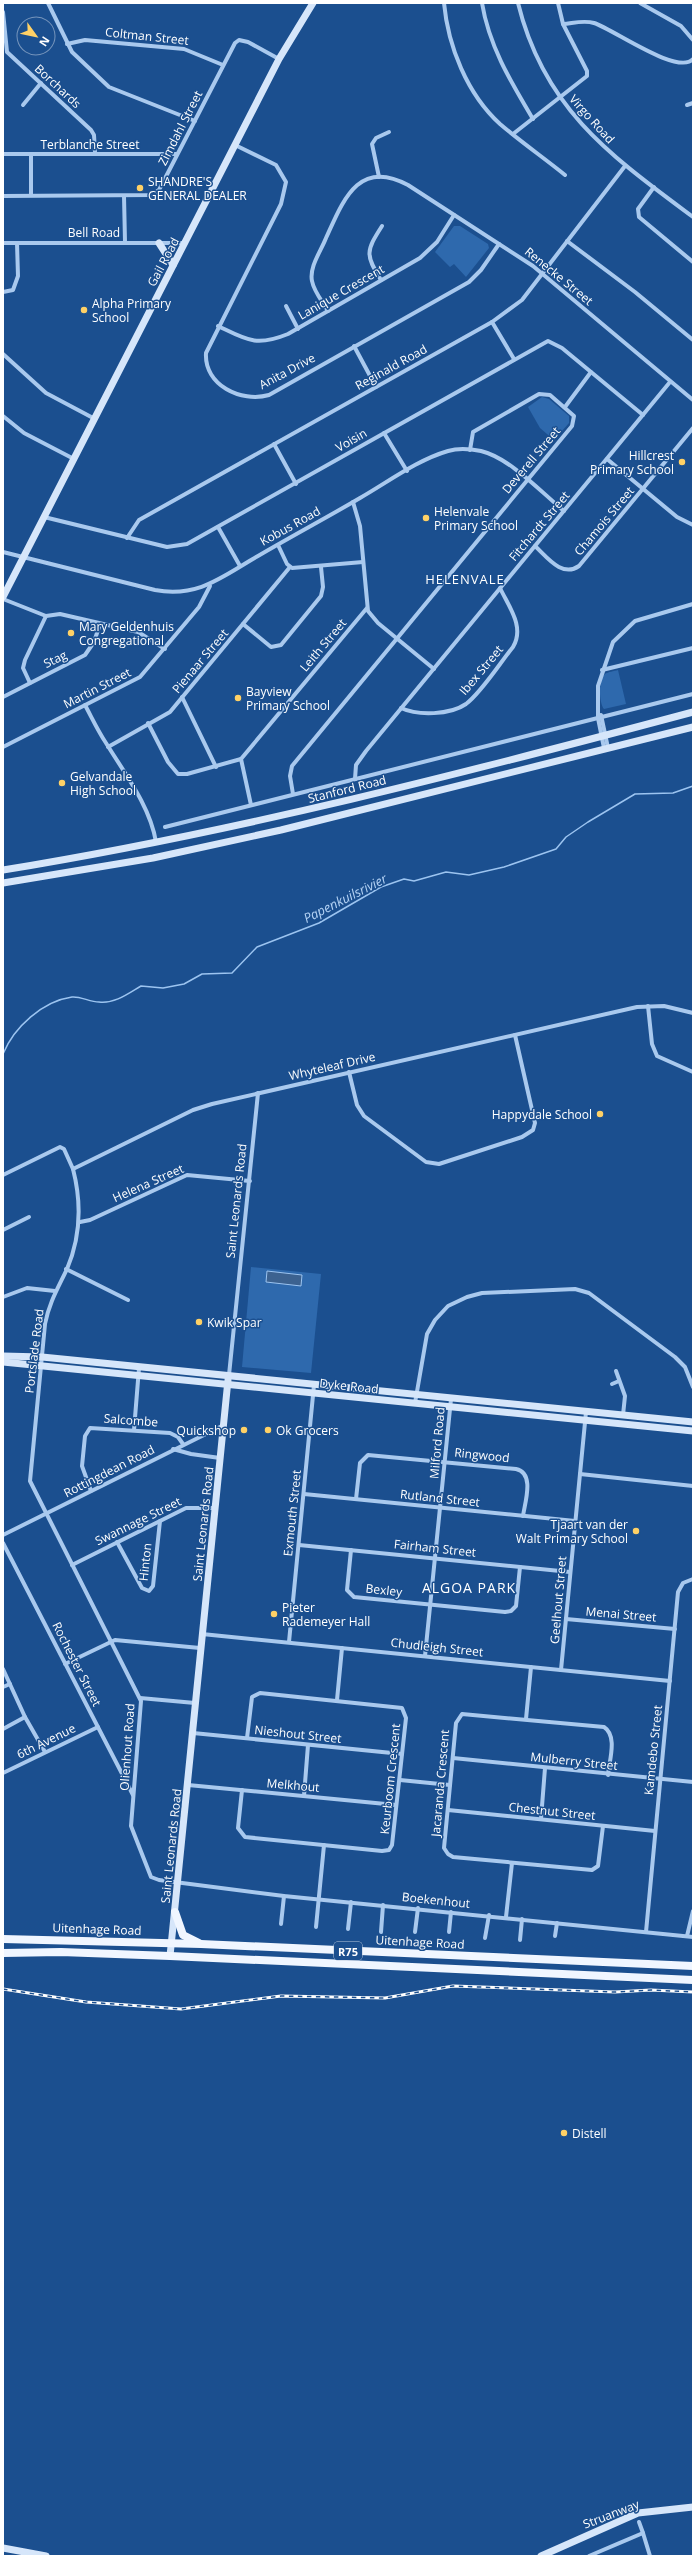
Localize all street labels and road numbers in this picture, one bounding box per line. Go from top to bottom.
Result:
street label: Coltman Street [104,23,190,49]
street label: Borchards [31,60,85,112]
street label: Zimdahl Street [154,88,206,168]
street label: Virgo Road [565,91,619,147]
street label: Terblanche Street [40,136,140,153]
street label: Bell Road [68,224,120,241]
street label: Gail Road [143,235,183,289]
street label: Renecke Street [521,243,597,309]
street label: Lanique Crescent [295,260,387,324]
street label: Reginald Road [352,340,430,394]
street label: Anita Drive [256,349,318,393]
street label: Deverell Street [498,423,564,497]
street label: Voisin [332,424,370,456]
street label: Chamois Street [570,483,638,559]
street label: Fitchardt Street [505,487,573,565]
street label: Kobus Road [257,502,323,550]
street label: Leith Street [296,615,350,675]
street label: Pienaar Street [168,625,232,697]
street label: Ibex Street [455,641,507,699]
street label: Stag [40,646,70,672]
street label: Martin Street [60,664,134,712]
street label: Stanford Road [306,771,388,807]
street label: Whyteleaf Drive [287,1048,377,1084]
street label: Saint Leonards Road [222,1143,250,1259]
street label: Helena Street [110,1160,186,1206]
street label: Portslade Road [20,1308,48,1394]
street label: Dyke Road [319,1374,379,1398]
street label: Milford Road [425,1406,449,1480]
street label: Salcombe [103,1410,159,1430]
street label: Rottingdean Road [61,1441,157,1501]
street label: Ringwood [454,1444,510,1466]
street label: Saint Leonards Road [189,1466,217,1582]
street label: Exmouth Street [279,1469,305,1557]
street label: Rutland Street [399,1485,481,1511]
street label: Swannage Street [92,1493,184,1549]
street label: Fairham Street [393,1535,477,1561]
street label: Hinton [135,1542,155,1582]
street label: Geelhout Street [546,1555,570,1645]
street label: Bexley [365,1580,404,1600]
street label: Menai Street [585,1602,657,1626]
street label: Rochester Street [48,1619,106,1709]
street label: Chudleigh Street [390,1634,484,1660]
street label: Olienhout Road [115,1703,139,1791]
street label: Kamdebo Street [640,1704,666,1796]
street label: 6th Avenue [14,1719,78,1763]
street label: Nieshout Street [254,1721,342,1747]
street label: Keurboom Crescent [376,1723,404,1835]
street label: Jacaranda Crescent [427,1729,453,1838]
street label: Mulberry Street [529,1748,619,1774]
street label: Melkhout [266,1774,320,1796]
street label: Saint Leonards Road [157,1788,185,1904]
street label: Chestnut Street [508,1798,596,1824]
street label: Boekenhout [401,1888,471,1912]
street label: Uitenhage Road [52,1919,142,1939]
street label: Uitenhage Road [375,1931,465,1953]
road number: R75 [334,1942,362,1960]
street label: Struanway [580,2495,643,2533]

